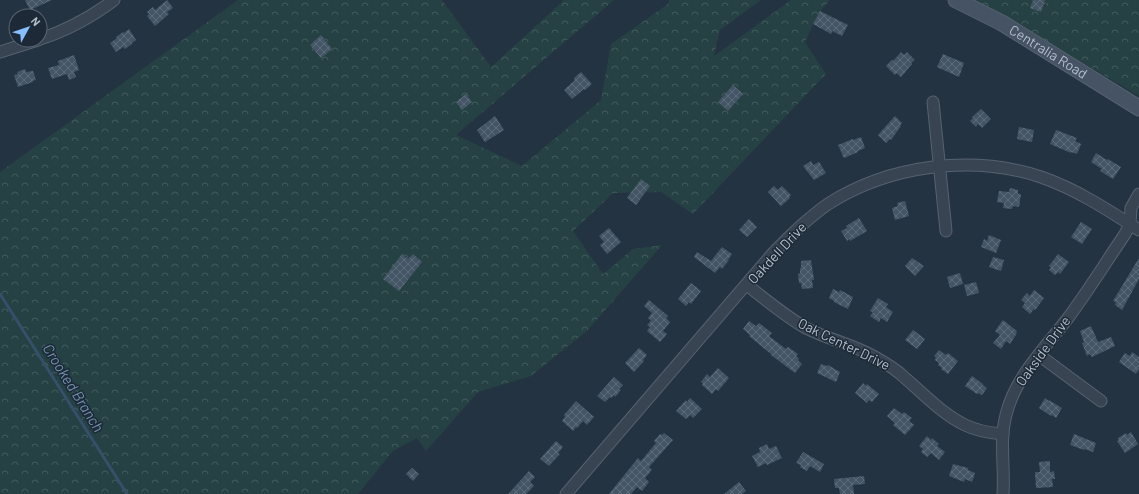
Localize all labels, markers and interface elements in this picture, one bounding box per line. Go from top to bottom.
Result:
north arrow [8,8,48,48]
text: N [29,14,43,28]
street label: Centralia Road [1007,21,1091,82]
street label: Oakdell Drive [744,218,809,287]
street label: Oakside Drive [1012,312,1074,389]
street label: Oak Center Drive [795,314,893,373]
water label: Crooked Branch [39,340,108,435]

